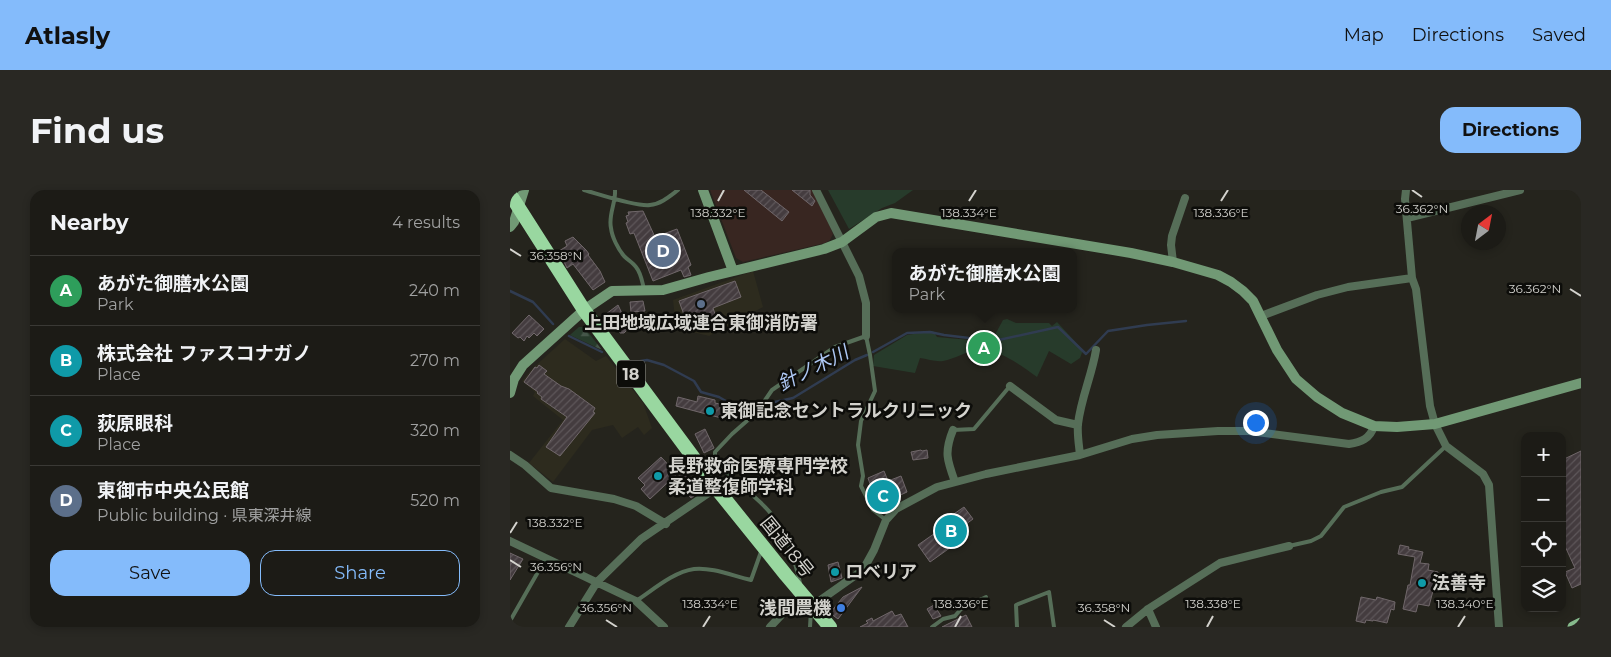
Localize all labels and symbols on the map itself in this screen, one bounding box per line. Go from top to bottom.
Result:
text: 36.362°N [1396,201,1448,216]
text: 138.332°E [691,205,745,220]
text: 138.334°E [941,205,997,220]
text: 138.336°E [1193,205,1249,220]
north arrow [1461,205,1506,250]
pin: D [647,232,679,270]
text: 36.358°N [530,248,582,263]
text: 36.362°N [1509,281,1561,296]
marker: 上田地域広域連合東御消防署 [695,298,707,310]
place label: 上田地域広域連合東御消防署 [584,312,818,334]
pin: A [968,329,1000,367]
water label: 針ノ木川 [774,340,854,396]
road number: 18 [617,360,645,388]
place label: 東御記念セントラルクリニック [720,400,972,422]
marker: 東御記念セントラルクリニック [704,405,716,417]
your location [1243,410,1269,436]
place label: 長野救命医療専門学校 柔道整復師学科 [668,455,848,498]
marker: 長野救命医療専門学校 柔道整復師学科 [652,470,664,482]
pin: C [867,477,899,515]
street label: 国道18号 [756,512,818,582]
pin: B [935,512,967,550]
text: 138.332°E [528,515,582,530]
text: 36.356°N [530,559,582,574]
place label: ロベリア [845,561,917,583]
marker: ロベリア [829,566,841,578]
place label: 法善寺 [1432,572,1486,594]
marker: 法善寺 [1416,577,1428,589]
text: 138.334°E [682,596,738,611]
text: 138.336°E [933,596,989,611]
text: 138.338°E [1185,596,1241,611]
text: 138.340°E [1436,596,1494,611]
place label: 浅間農機 [759,597,832,619]
text: 36.356°N [580,600,632,615]
text: 36.358°N [1078,600,1130,615]
marker: 浅間農機 [835,602,847,614]

